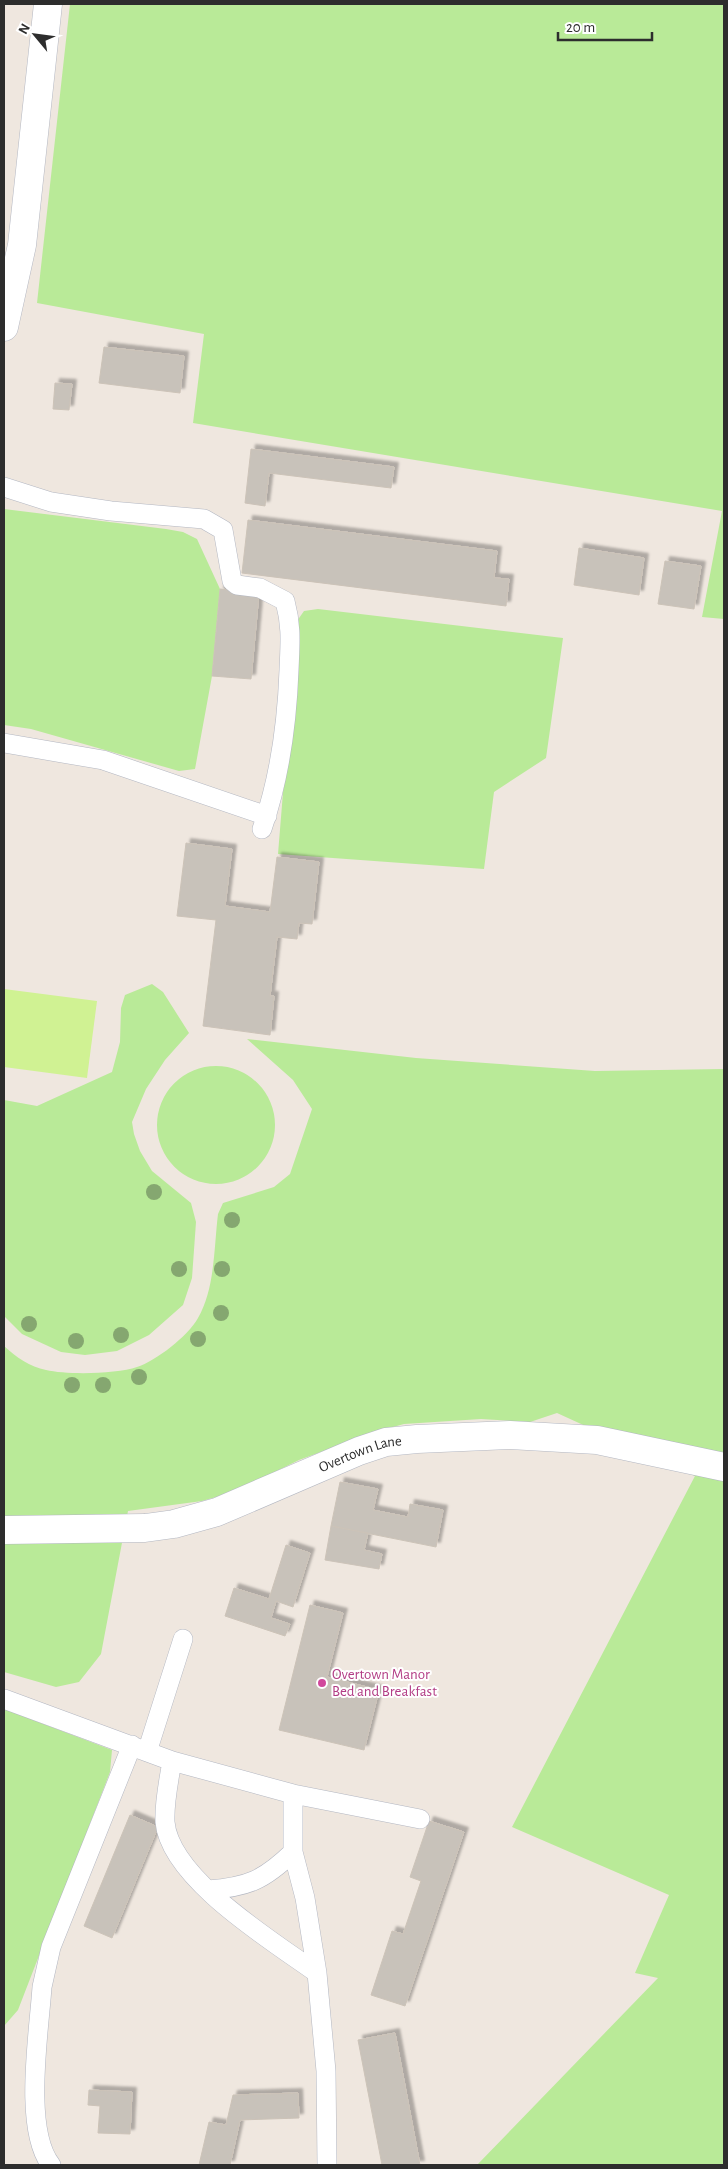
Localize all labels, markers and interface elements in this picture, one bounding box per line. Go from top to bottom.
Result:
north arrow [10,10,60,60]
scale bar [558,10,652,42]
text: 20 m [566,20,595,35]
text: N [16,22,33,37]
street label: Overtown Lane [316,1433,402,1475]
place label: Overtown Manor Bed and Breakfast [332,1667,437,1699]
marker: Overtown Manor Bed and Breakfast [316,1677,328,1689]

